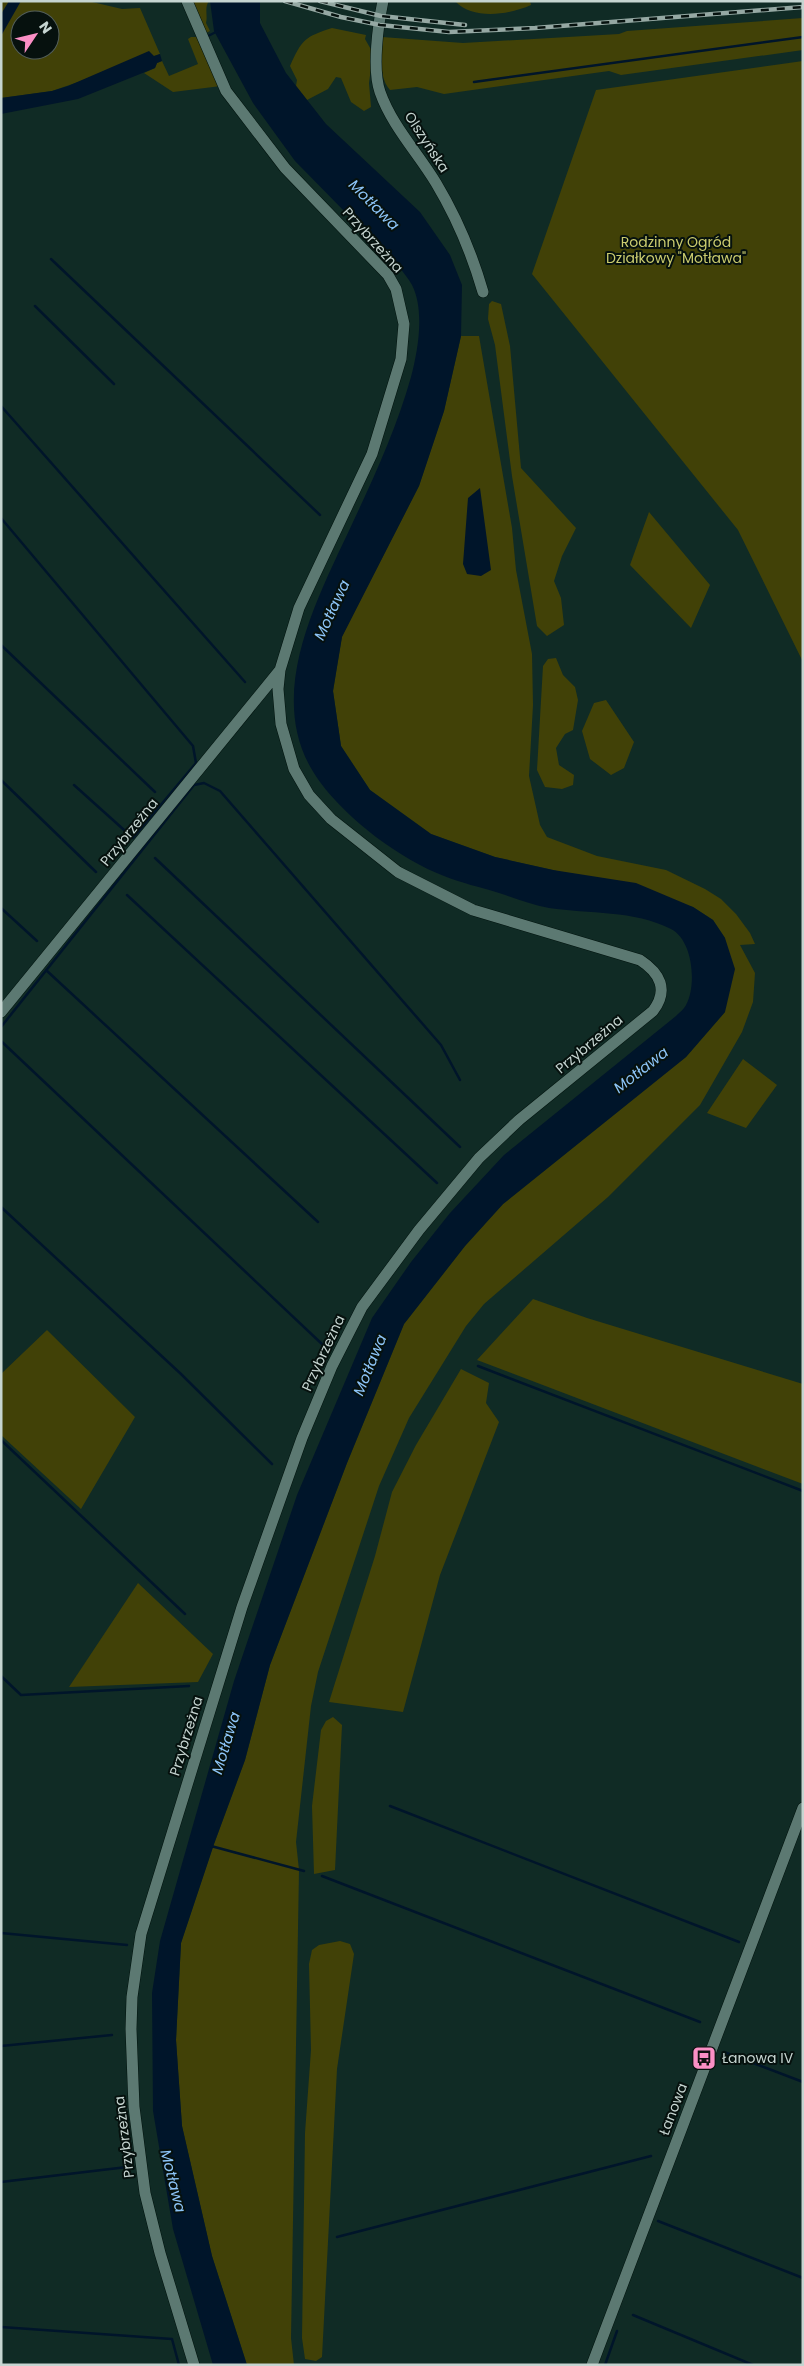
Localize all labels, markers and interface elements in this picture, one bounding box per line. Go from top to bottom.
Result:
north arrow [10,10,60,60]
text: N [34,17,57,38]
street label: Olszyńska [400,108,454,176]
water label: Motława [344,174,405,235]
street label: Przybrzeżna [338,203,408,277]
park label: Rodzinny Ogród Działkowy "Motława" [606,232,746,268]
water label: Motława [308,576,355,643]
street label: Przybrzeżna [95,794,163,870]
street label: Przybrzeżna [551,1010,627,1078]
water label: Motława [609,1042,673,1098]
street label: Przybrzeżna [297,1312,349,1394]
water label: Motława [348,1331,391,1399]
street label: Przybrzeżna [164,1694,208,1778]
water label: Motława [206,1709,245,1777]
bus stop icon: Łanowa IV [691,2045,717,2071]
place label: Łanowa IV [722,2048,794,2068]
street label: Łanowa [654,2080,692,2138]
street label: Przybrzeżna [109,2095,139,2179]
water label: Motława [156,2147,191,2215]

